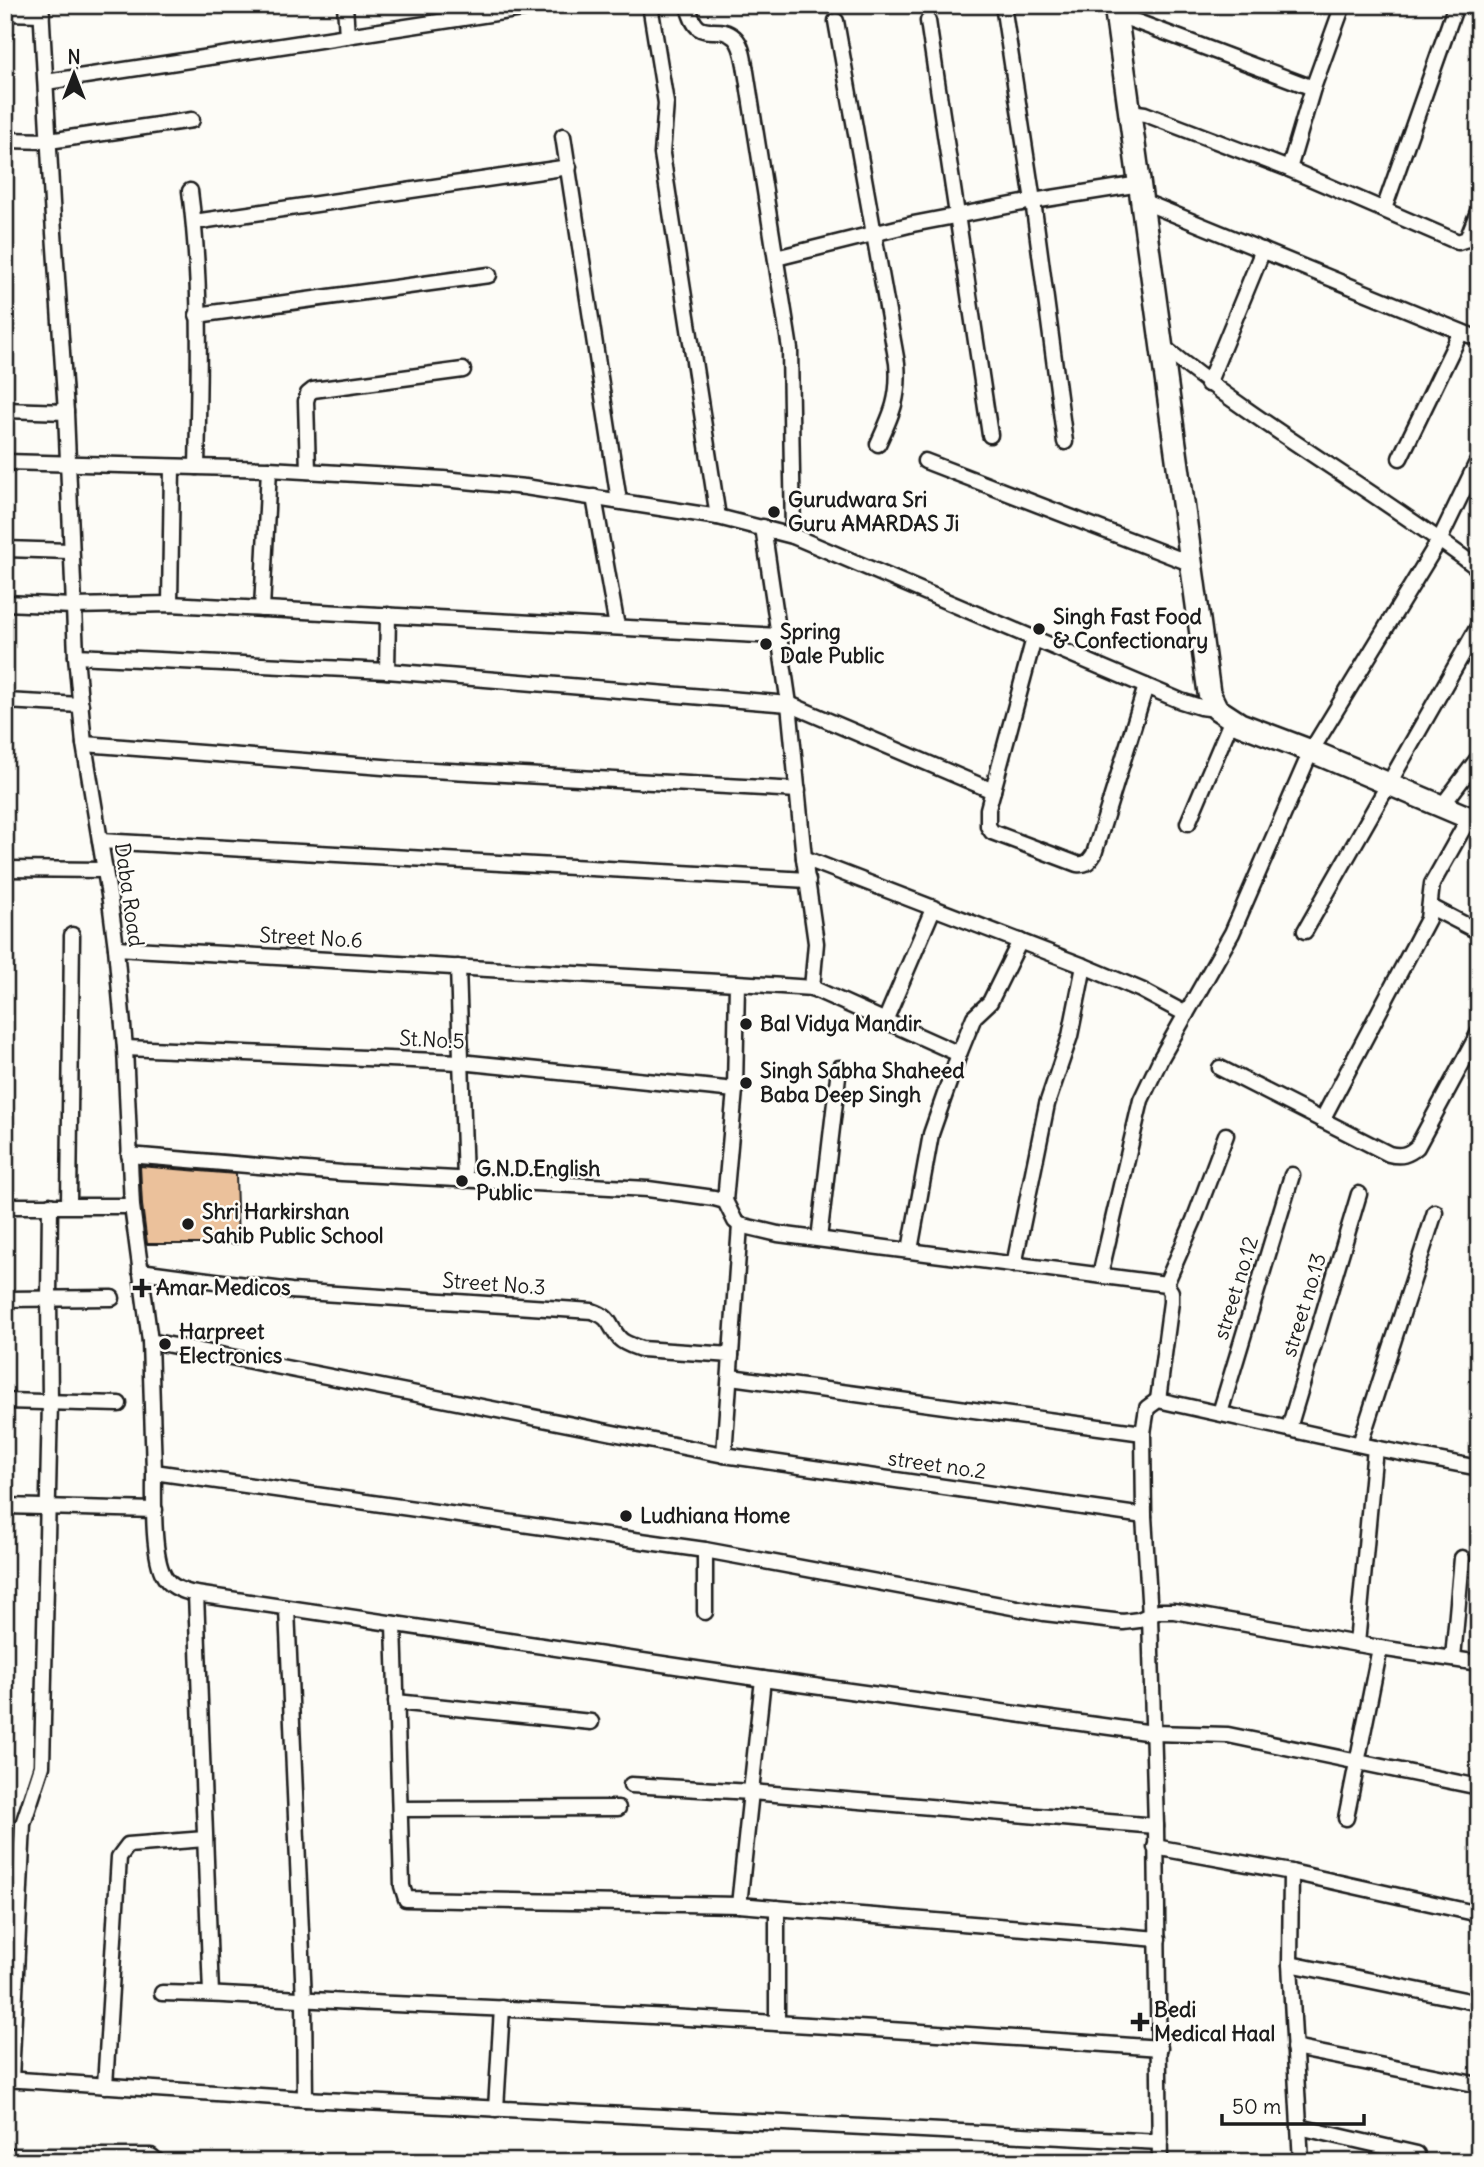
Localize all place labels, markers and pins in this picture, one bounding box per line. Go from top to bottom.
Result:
place label: Gurudwara Sri Guru AMARDAS Ji [788,486,959,537]
marker: Gurudwara Sri Guru AMARDAS Ji [766,504,782,520]
place label: Singh Fast Food & Confectionary [1053,603,1208,654]
place label: Spring Dale Public [780,618,885,669]
marker: Singh Fast Food & Confectionary [1031,621,1047,637]
marker: Spring Dale Public [758,636,774,652]
place label: Bal Vidya Mandir [760,1010,922,1037]
marker: Bal Vidya Mandir [738,1016,754,1032]
place label: Singh Sabha Shaheed Baba Deep Singh [760,1057,965,1108]
marker: Singh Sabha Shaheed Baba Deep Singh [738,1075,754,1091]
place label: G.N.D.English Public [476,1155,600,1206]
marker: G.N.D.English Public [454,1173,470,1189]
place label: Shri Harkirshan Sahib Public School [202,1198,383,1249]
marker: Shri Harkirshan Sahib Public School [180,1216,196,1232]
place label: Amar Medicos [156,1274,291,1301]
marker: Amar Medicos [134,1280,150,1296]
place label: Harpreet Electronics [179,1318,283,1369]
marker: Harpreet Electronics [157,1336,173,1352]
place label: Ludhiana Home [640,1502,790,1529]
marker: Ludhiana Home [618,1508,634,1524]
place label: Bedi Medical Haal [1154,1996,1275,2047]
marker: Bedi Medical Haal [1132,2014,1148,2030]

